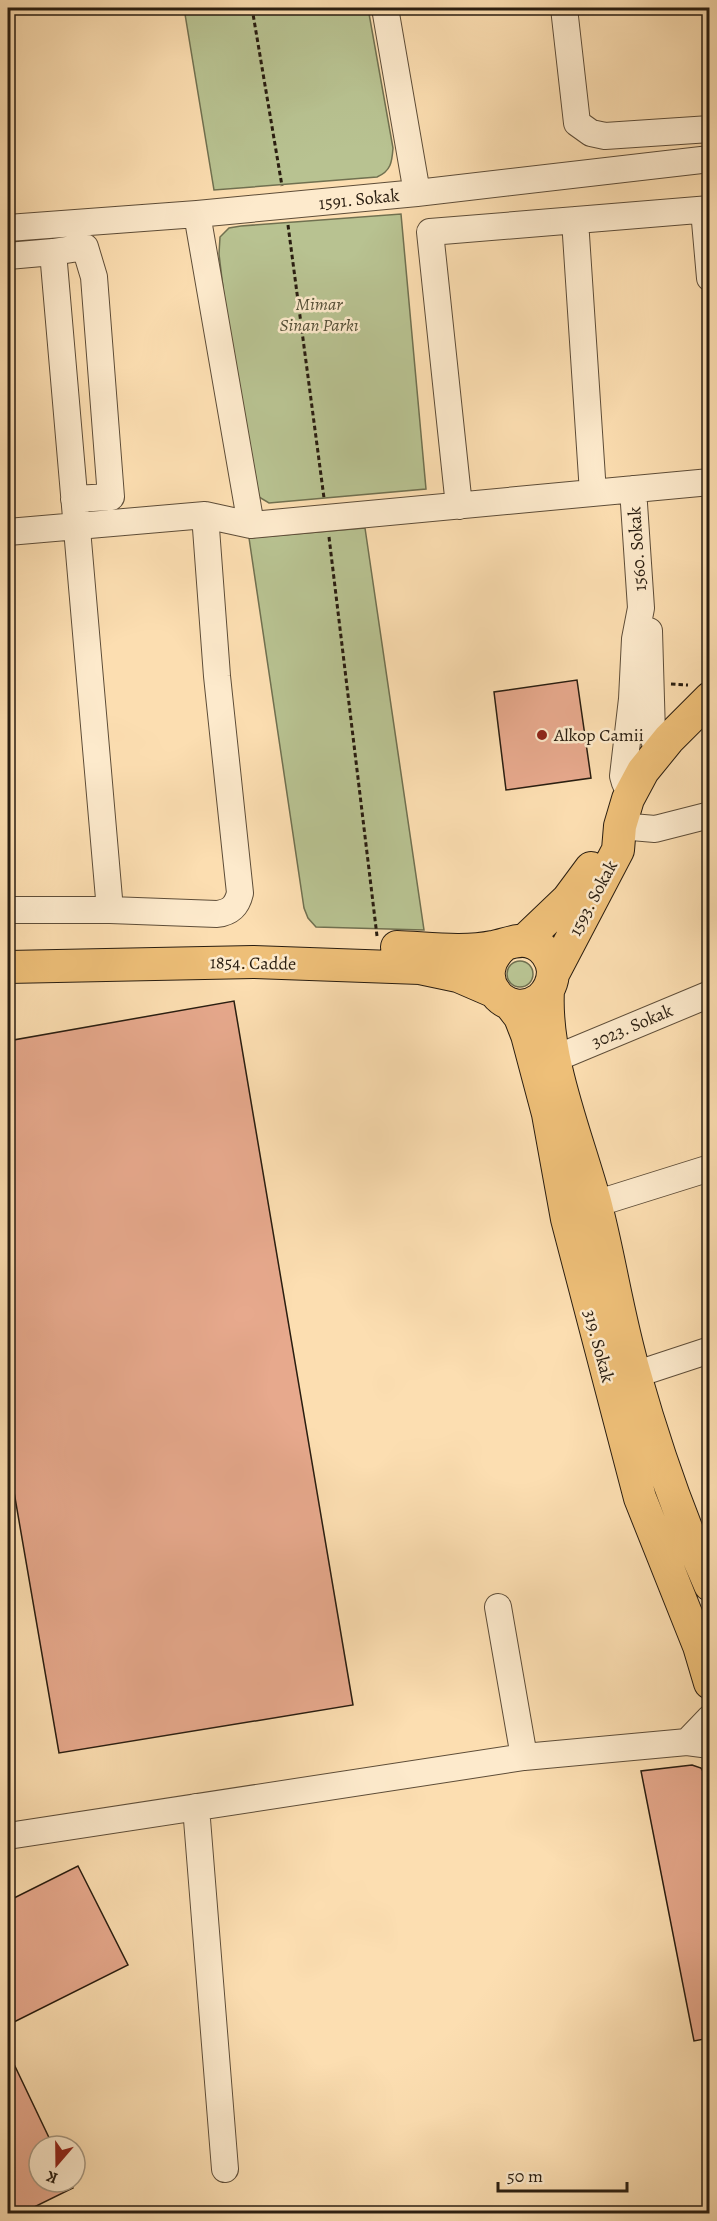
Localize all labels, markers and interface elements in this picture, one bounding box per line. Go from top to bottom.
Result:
street label: 1591. Sokak [317,183,401,215]
park label: Mimar Sinan Parkı [280,292,359,337]
street label: 1560. Sokak [622,506,652,592]
place label: Alkop Camii [553,723,644,747]
marker: Alkop Camii [535,728,549,742]
street label: 1593. Sokak [563,856,623,940]
street label: 1854. Cadde [210,950,296,976]
street label: 3023. Sokak [588,998,676,1054]
street label: 319. Sokak [578,1307,620,1385]
north arrow [27,2134,87,2194]
scale bar [498,2155,627,2193]
text: 50 m [507,2164,543,2188]
text: K [43,2165,61,2189]

